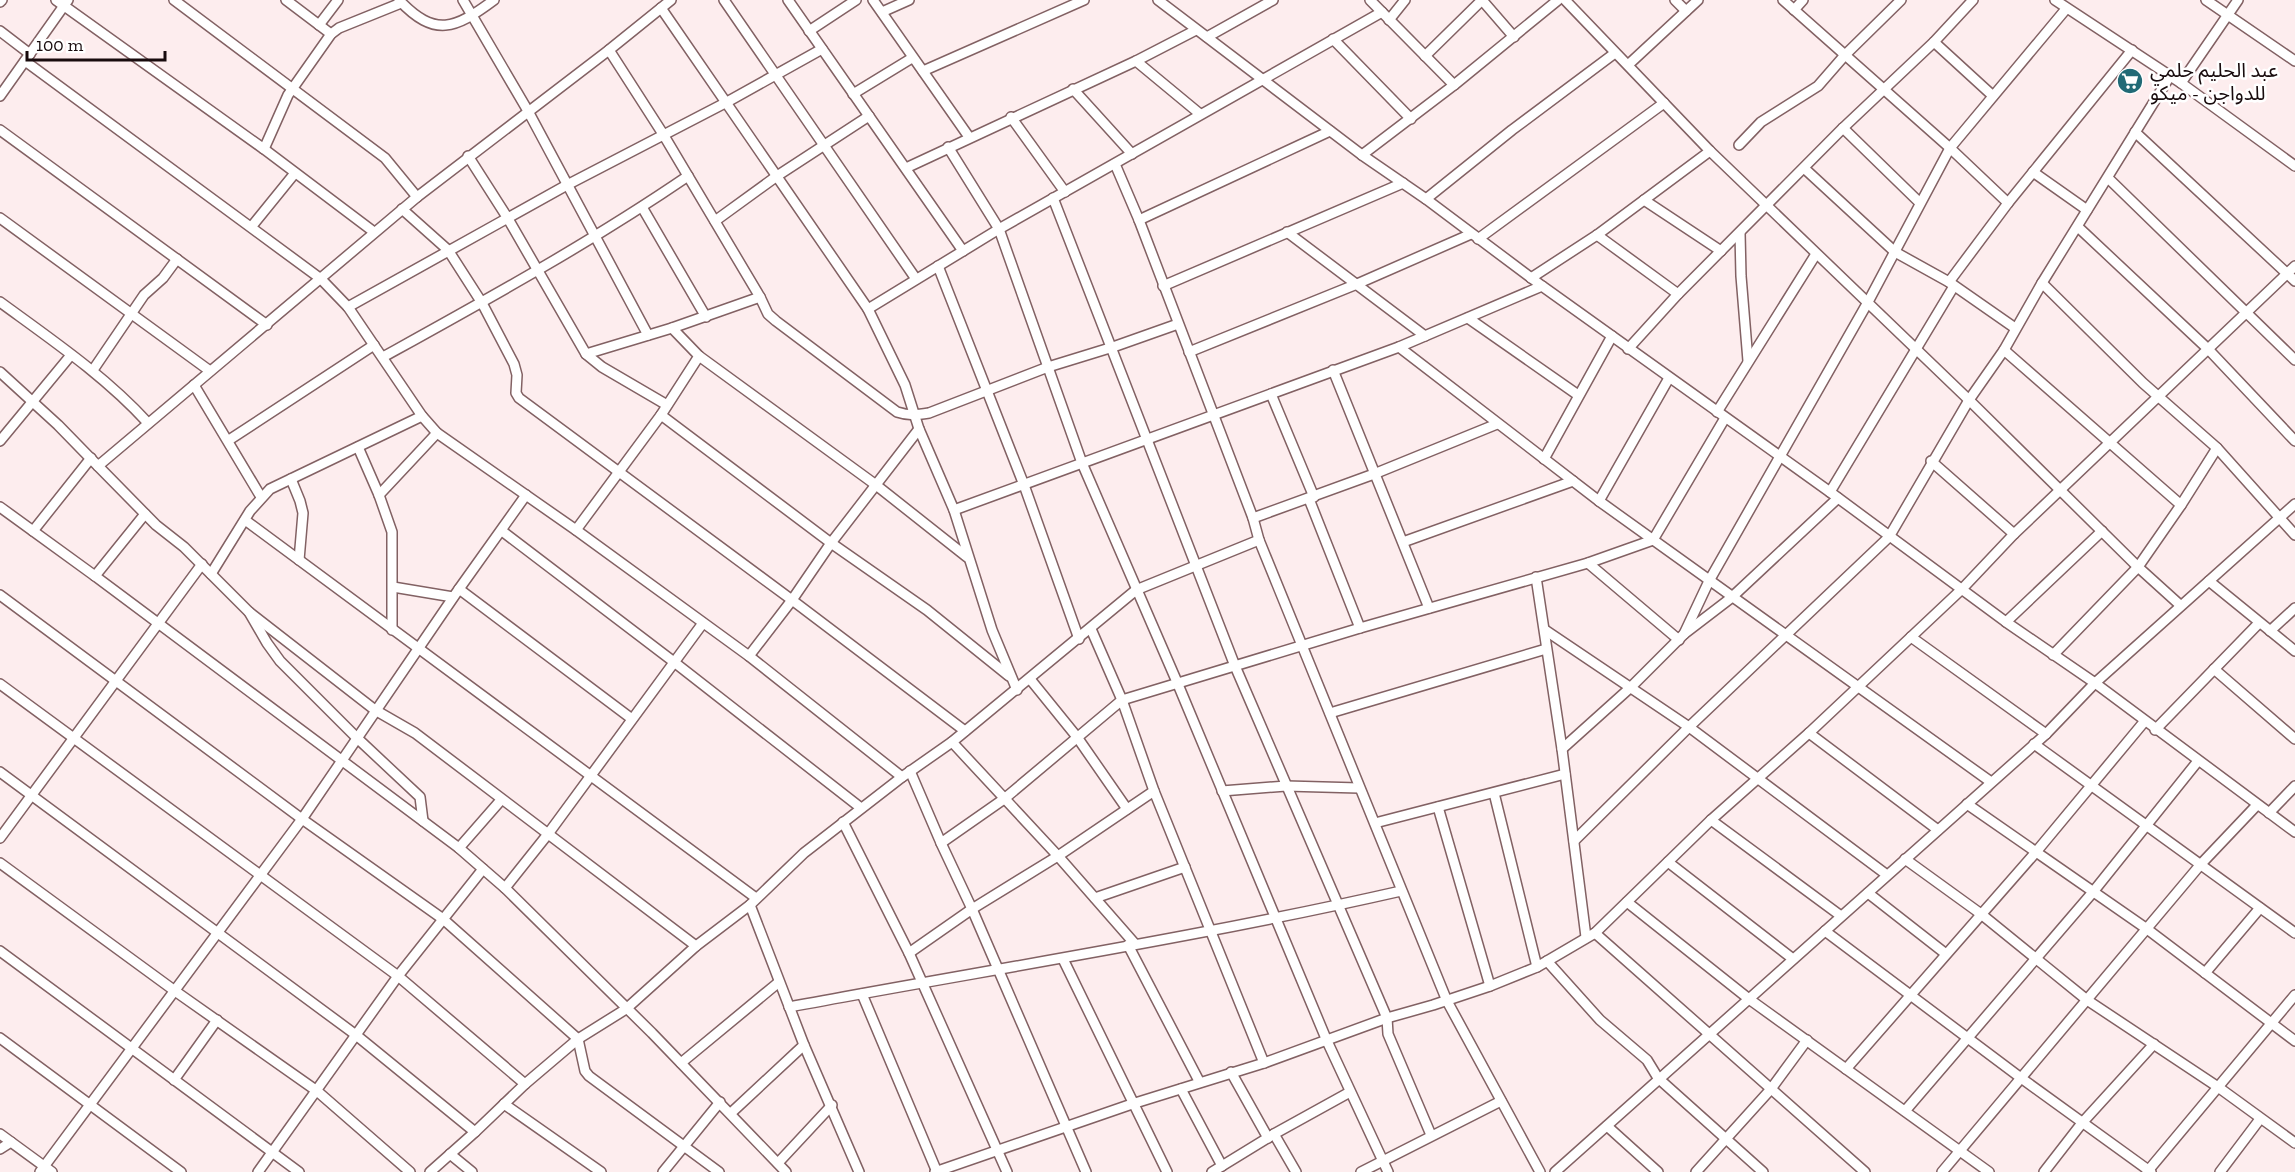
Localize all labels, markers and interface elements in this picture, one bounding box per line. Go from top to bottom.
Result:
scale bar [27,24,165,62]
text: 100 m [36,34,84,56]
place label: عبد الحليم حلمي للدواجن - ميكو [2150,58,2278,105]
supermarket icon: عبد الحليم حلمي للدواجن - ميكو [2115,66,2145,96]

